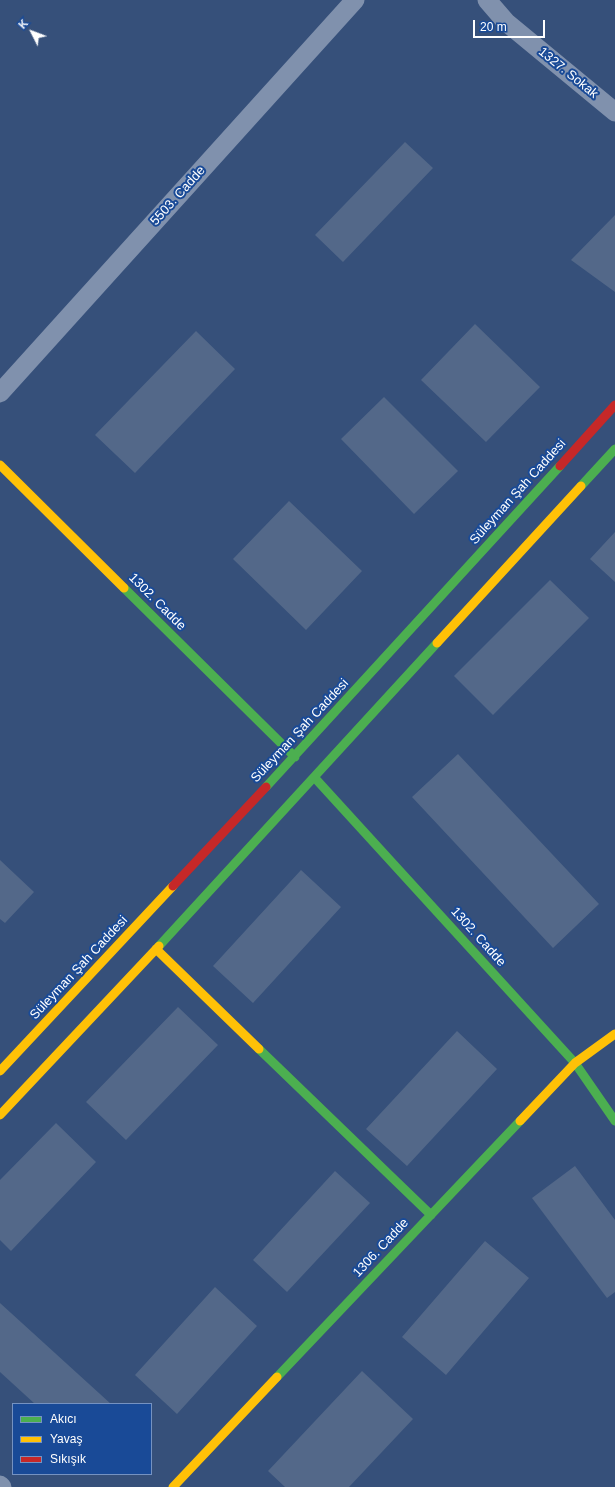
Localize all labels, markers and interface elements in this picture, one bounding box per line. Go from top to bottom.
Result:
north arrow [12,12,52,52]
scale bar [475,12,547,38]
text: K [16,17,30,31]
text: 20 m [480,20,507,34]
street label: 1327. Sokak [535,44,601,102]
street label: 5503. Cadde [147,163,209,229]
street label: Süleyman Şah Caddesi [467,436,569,548]
street label: 1302. Cadde [125,570,189,634]
street label: Süleyman Şah Caddesi [248,676,352,786]
street label: 1302. Cadde [447,904,509,970]
street label: Süleyman Şah Caddesi [27,913,131,1023]
street label: 1306. Cadde [350,1215,412,1281]
legend [12,1403,152,1475]
text: Akıcı [50,1412,77,1426]
text: Yavaş [50,1432,82,1446]
text: Sıkışık [50,1452,86,1466]

